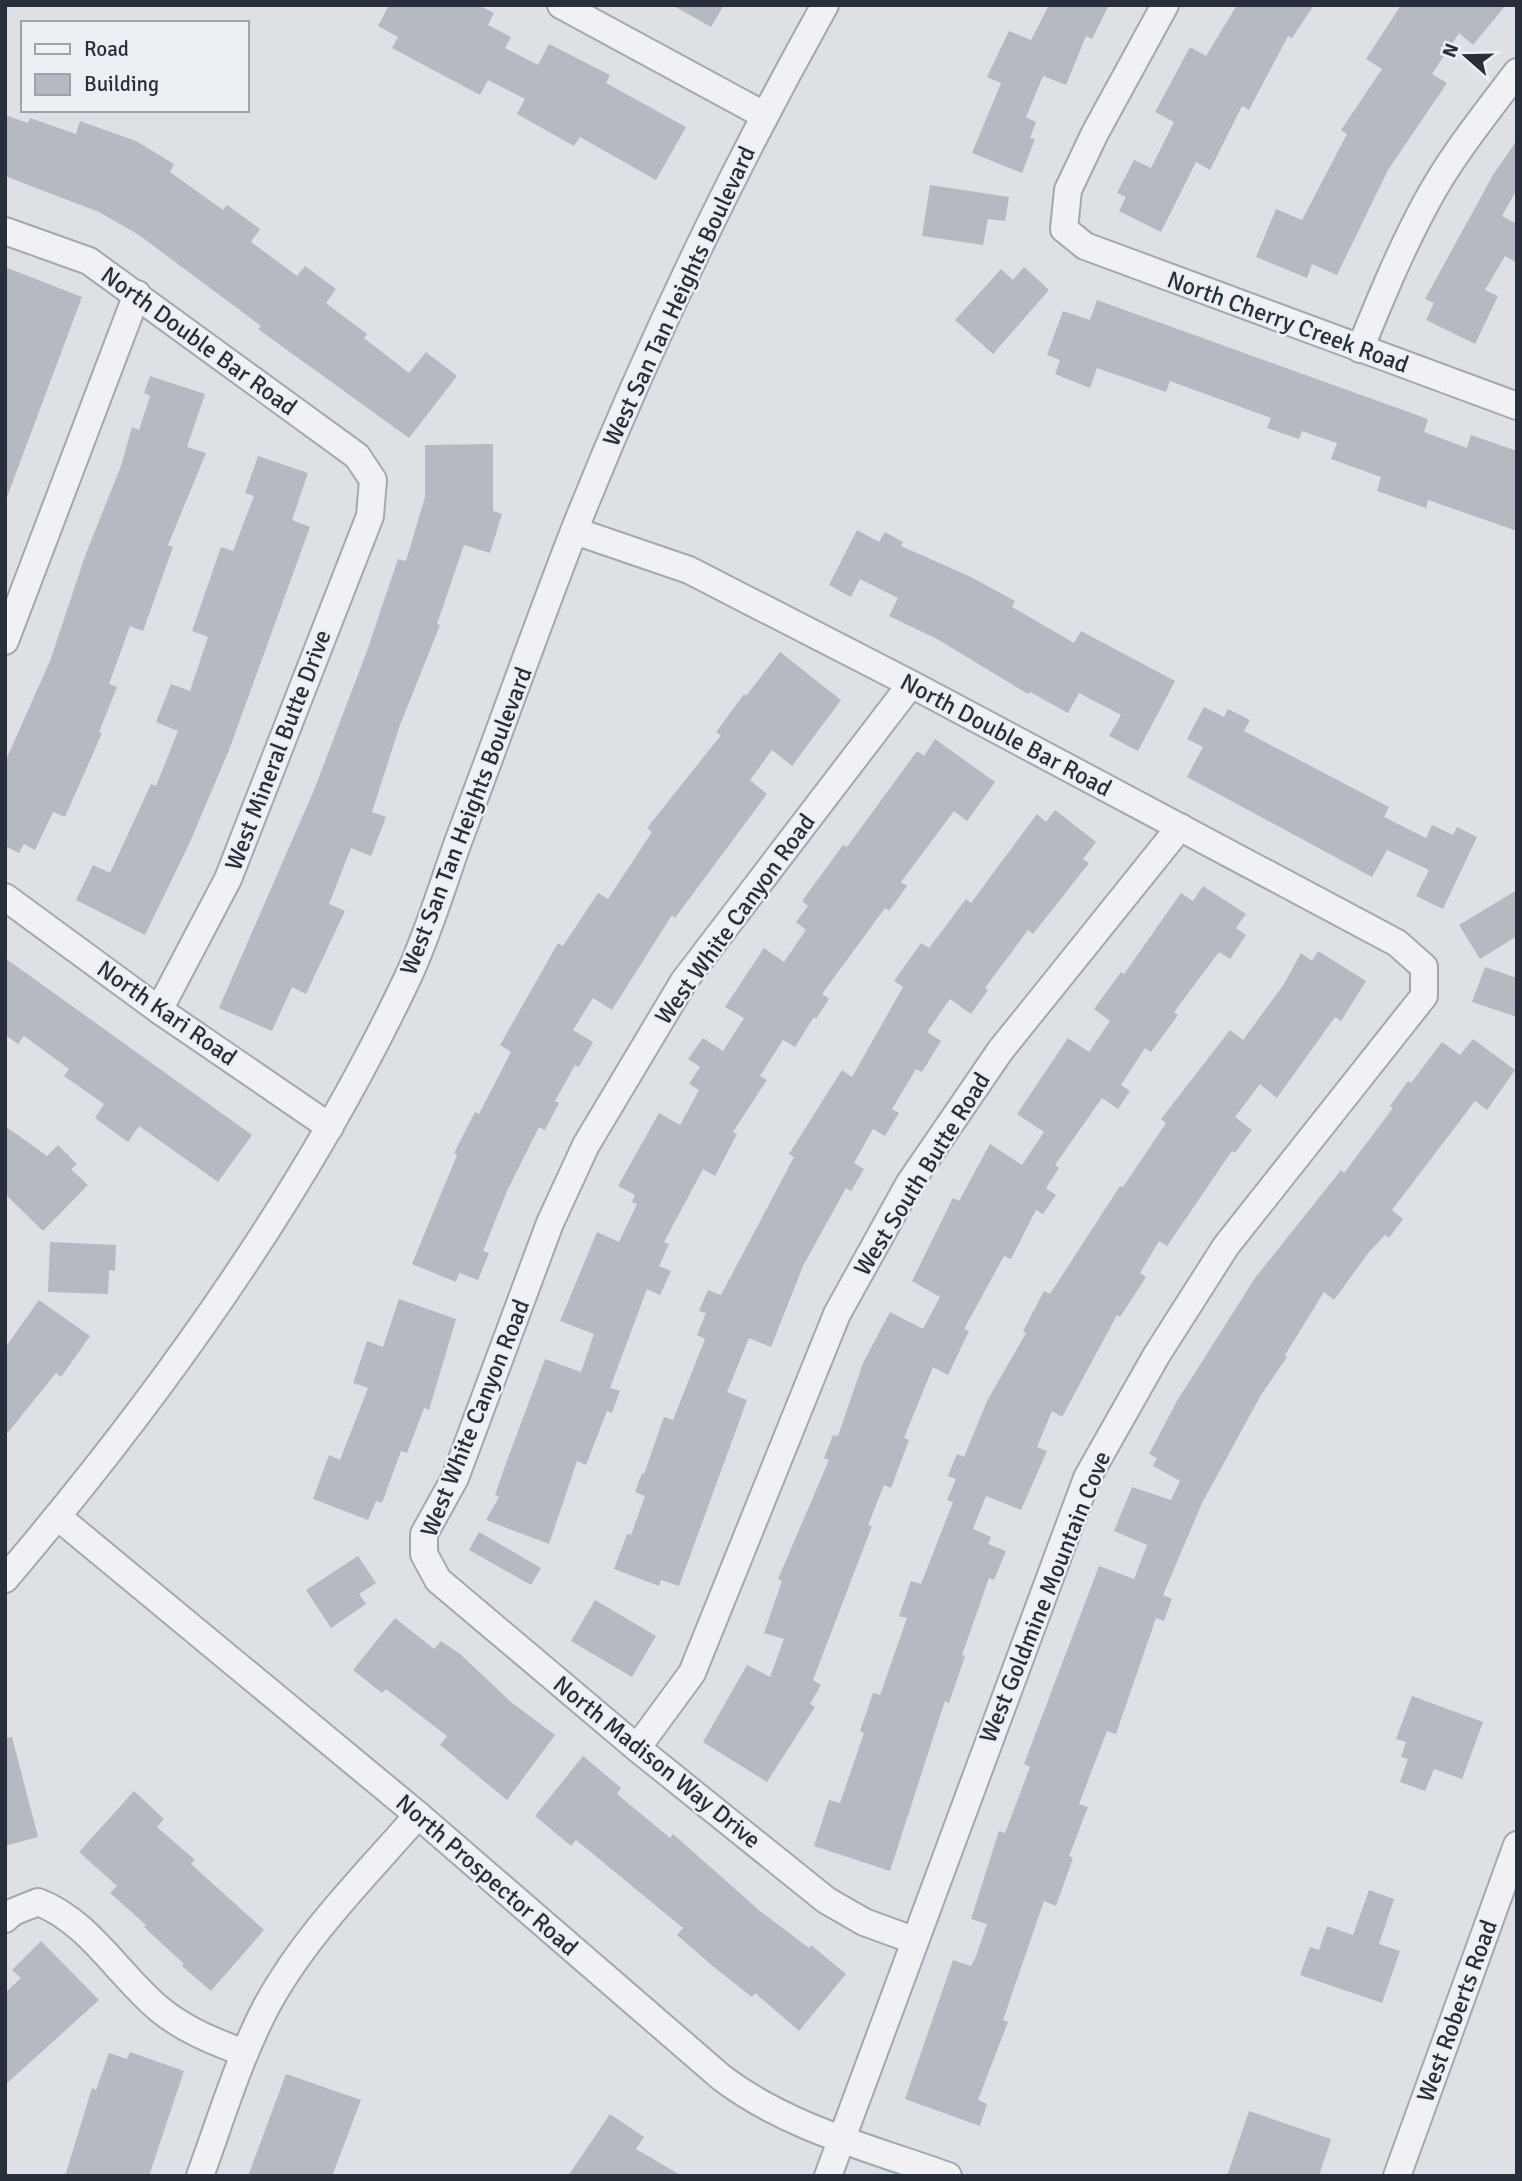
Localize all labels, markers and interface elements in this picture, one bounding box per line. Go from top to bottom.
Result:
legend [21,21,248,112]
north arrow [1431,21,1501,91]
text: Road [84,36,129,62]
text: N [1437,40,1465,61]
text: Building [84,71,159,97]
street label: West San Tan Heights Boulevard [596,141,762,451]
street label: North Double Bar Road [95,260,303,422]
street label: North Cherry Creek Road [1163,264,1413,380]
street label: West Mineral Butte Drive [218,626,338,874]
street label: West San Tan Heights Boulevard [393,663,539,979]
street label: North Double Bar Road [895,667,1117,803]
street label: West White Canyon Road [648,808,822,1030]
street label: North Kari Road [91,954,243,1072]
street label: West South Butte Road [847,1067,997,1281]
street label: West White Canyon Road [414,1295,536,1541]
street label: West Goldmine Mountain Cove [973,1447,1117,1747]
street label: North Madison Way Drive [547,1669,767,1855]
street label: North Prospector Road [390,1788,584,1962]
street label: West Roberts Road [1410,1916,1504,2106]

